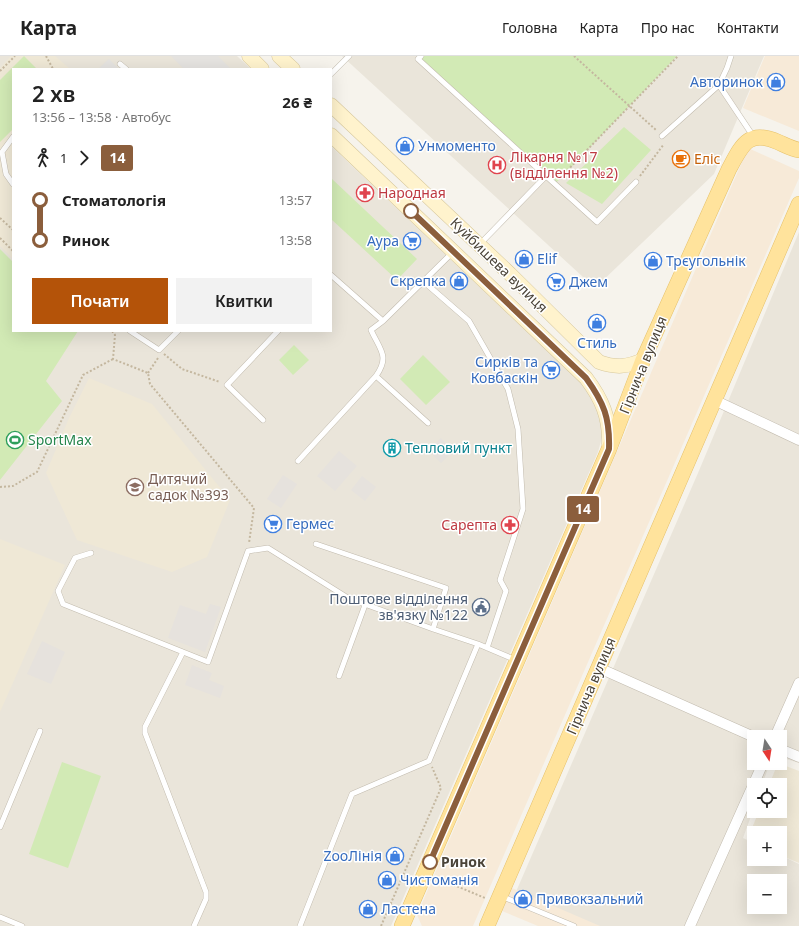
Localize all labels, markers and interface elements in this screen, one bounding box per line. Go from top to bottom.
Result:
text: Карта [20,15,77,41]
text: Головна [502,18,558,37]
text: Карта [580,18,619,37]
text: Про нас [641,18,695,37]
text: Контакти [717,18,779,37]
place label: Авторинок [690,72,764,91]
shop icon: Авторинок [766,72,786,92]
text: 2 хв [32,78,75,108]
text: 26 ₴ [282,92,312,112]
text: 13:56 – 13:58 · Автобус [32,108,171,126]
shop icon: Унмоменто [395,136,415,156]
place label: Унмоменто [418,136,496,155]
icon: walk [32,147,54,169]
icon: forward [73,147,95,169]
place label: Лікарня №17 (відділення №2) [510,147,618,182]
text: 14 [109,148,125,167]
text: 1 [60,149,67,167]
cafe icon: Еліс [671,149,691,169]
place label: Еліс [694,149,721,168]
hospital icon: Лікарня №17 (відділення №2) [487,155,507,175]
pharmacy icon: Народная [355,183,375,203]
place label: Народная [378,183,446,202]
text: Стоматологія [62,190,166,210]
text: 13:57 [279,191,312,209]
unlabelled marker [403,203,419,219]
street label: Куйбишева вулиця [446,213,552,316]
text: Ринок [62,230,110,250]
text: 13:58 [279,231,312,249]
place label: Аура [367,231,399,250]
supermarket icon: Аура [402,231,422,251]
shop icon: Elif [514,249,534,269]
place label: Elif [537,249,558,268]
shop icon: Трєугольнік [643,251,663,271]
place label: Трєугольнік [666,251,746,270]
place label: Скрепка [390,271,446,290]
shop icon: Скрепка [449,271,469,291]
supermarket icon: Джем [546,272,566,292]
place label: Джем [569,272,608,291]
button: Почати [32,278,168,324]
button: Квитки [176,278,312,324]
shop icon: Стиль [587,313,607,333]
street label: Гірнича вулиця [614,313,671,417]
place label: Стиль [577,333,617,352]
place label: Сирків та Ковбаскін [471,352,538,387]
supermarket icon: Сирків та Ковбаскін [541,360,561,380]
sports icon: SportMax [5,430,25,450]
place label: SportMax [28,430,92,449]
building icon: Тепловий пункт [382,438,402,458]
place label: Тепловий пункт [405,438,513,457]
place label: Дитячий садок №393 [148,469,229,504]
school or university icon: Дитячий садок №393 [125,477,145,497]
line badge: 14 [565,496,601,522]
text: 14 [575,499,591,518]
supermarket icon: Гермес [263,514,283,534]
place label: Гермес [286,514,334,533]
place label: Сарепта [441,515,497,534]
pharmacy icon: Сарепта [500,515,520,535]
place label: Поштове відділення зв'язку №122 [329,589,468,624]
public building icon: Поштове відділення зв'язку №122 [471,597,491,617]
street label: Гірнича вулиця [561,634,620,737]
north arrow [747,730,787,770]
map controls [747,730,787,914]
button: locate [747,778,787,818]
button: + [747,826,787,866]
place label: ZooЛінія [323,846,382,865]
shop icon: ZooЛінія [385,846,405,866]
place label: Ринок [441,852,486,871]
marker: Ринок [422,854,438,870]
shop icon: Чистоманія [377,870,397,890]
place label: Чистоманія [400,870,479,889]
button: − [747,874,787,914]
shop icon: Привокзальний [513,889,533,909]
place label: Привокзальний [536,889,644,908]
shop icon: Ластена [358,899,378,919]
place label: Ластена [381,899,436,918]

